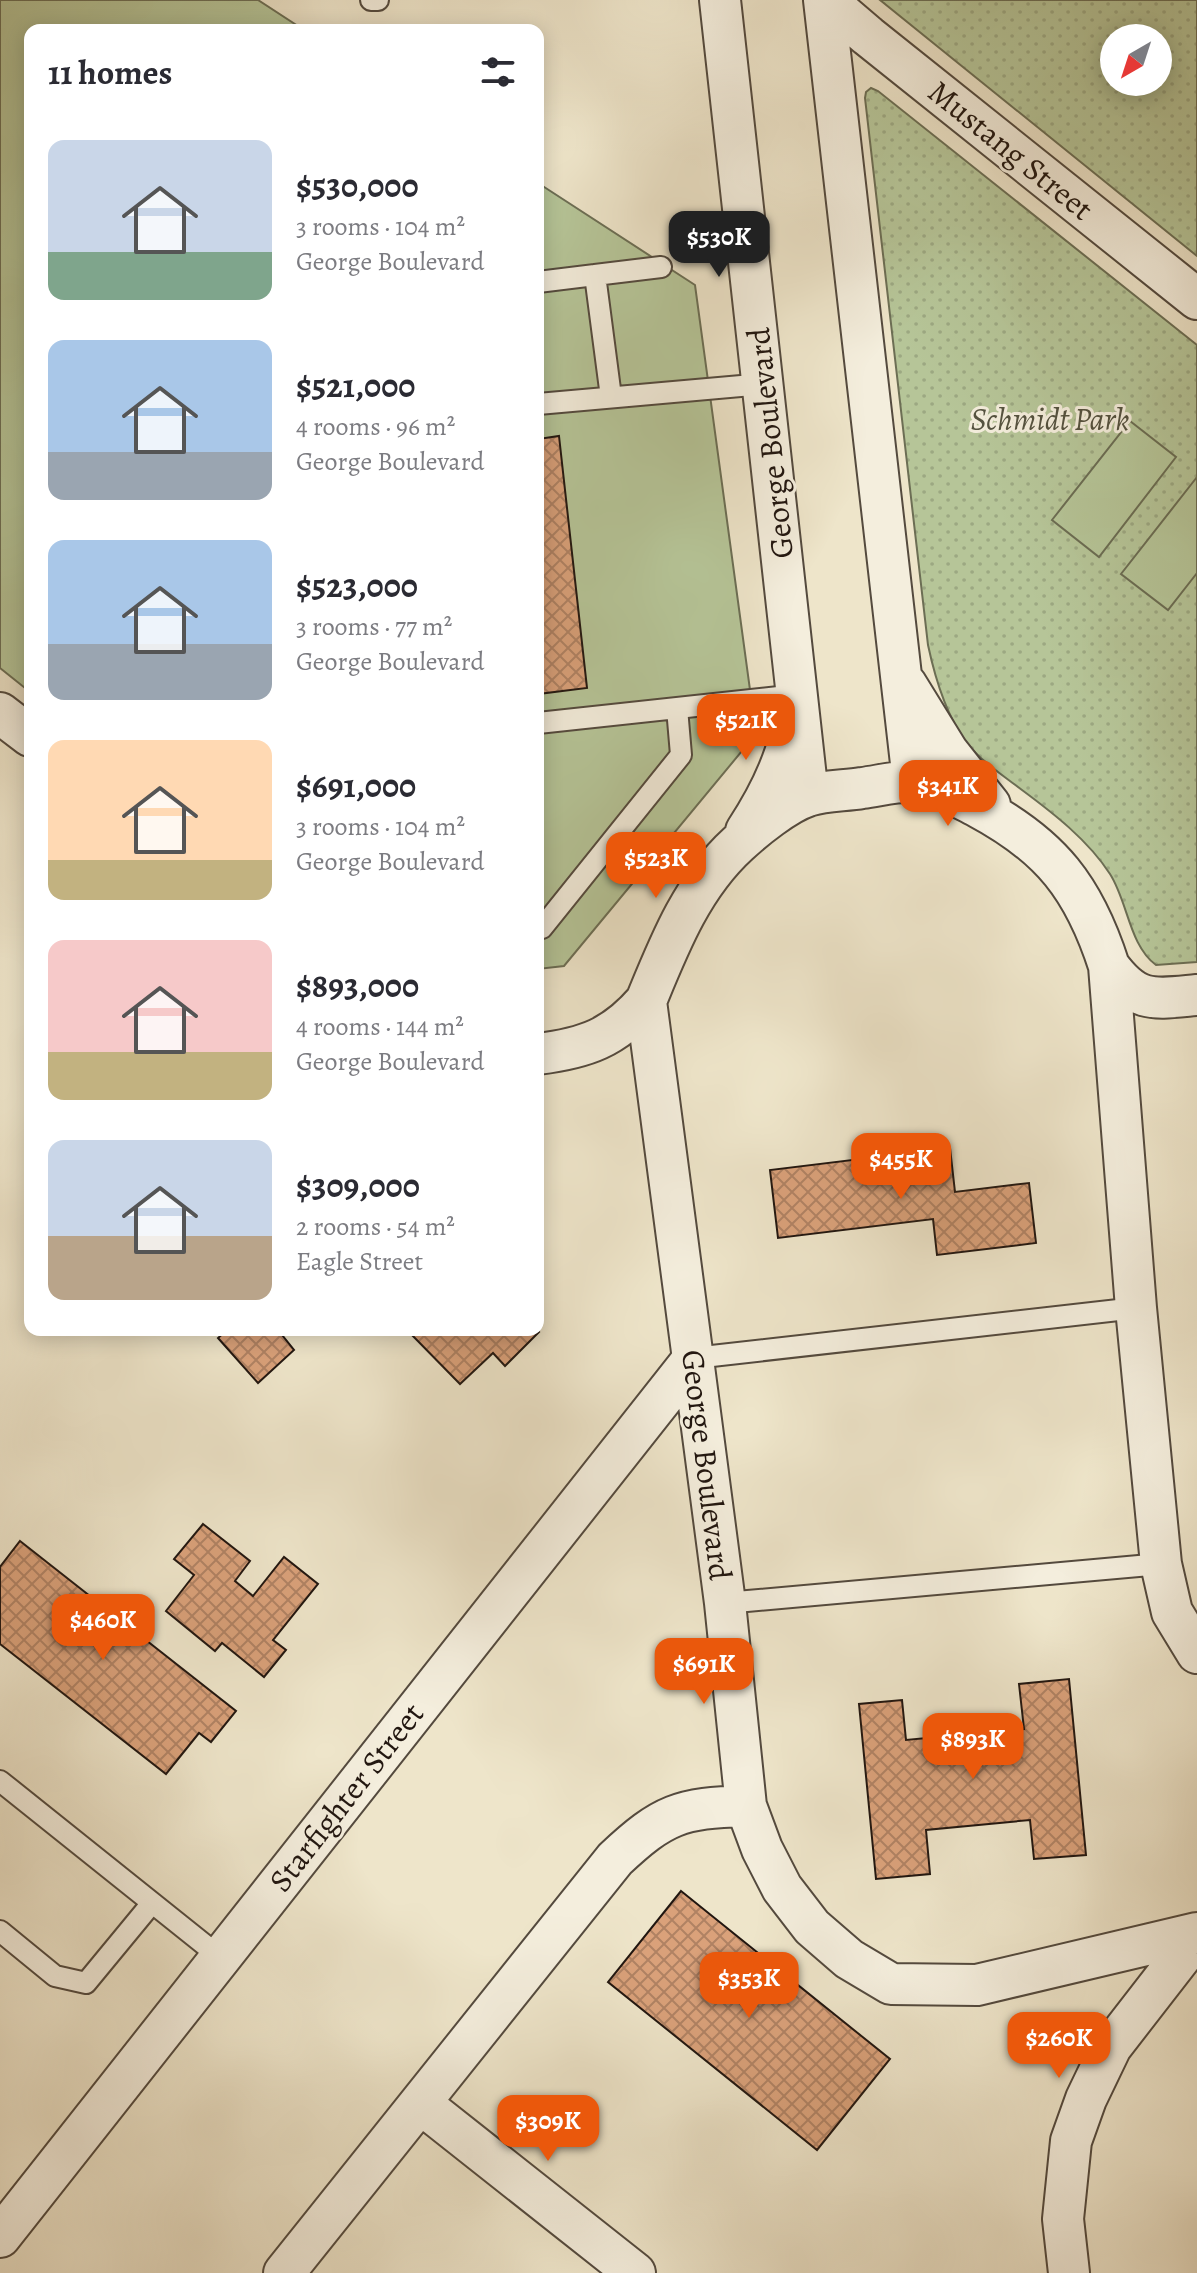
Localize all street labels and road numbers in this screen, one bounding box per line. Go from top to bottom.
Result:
street label: Mustang Street [919,70,1103,230]
street label: George Boulevard [736,325,804,561]
street label: George Boulevard [671,1347,743,1584]
street label: Starfighter Street [258,1693,434,1901]

